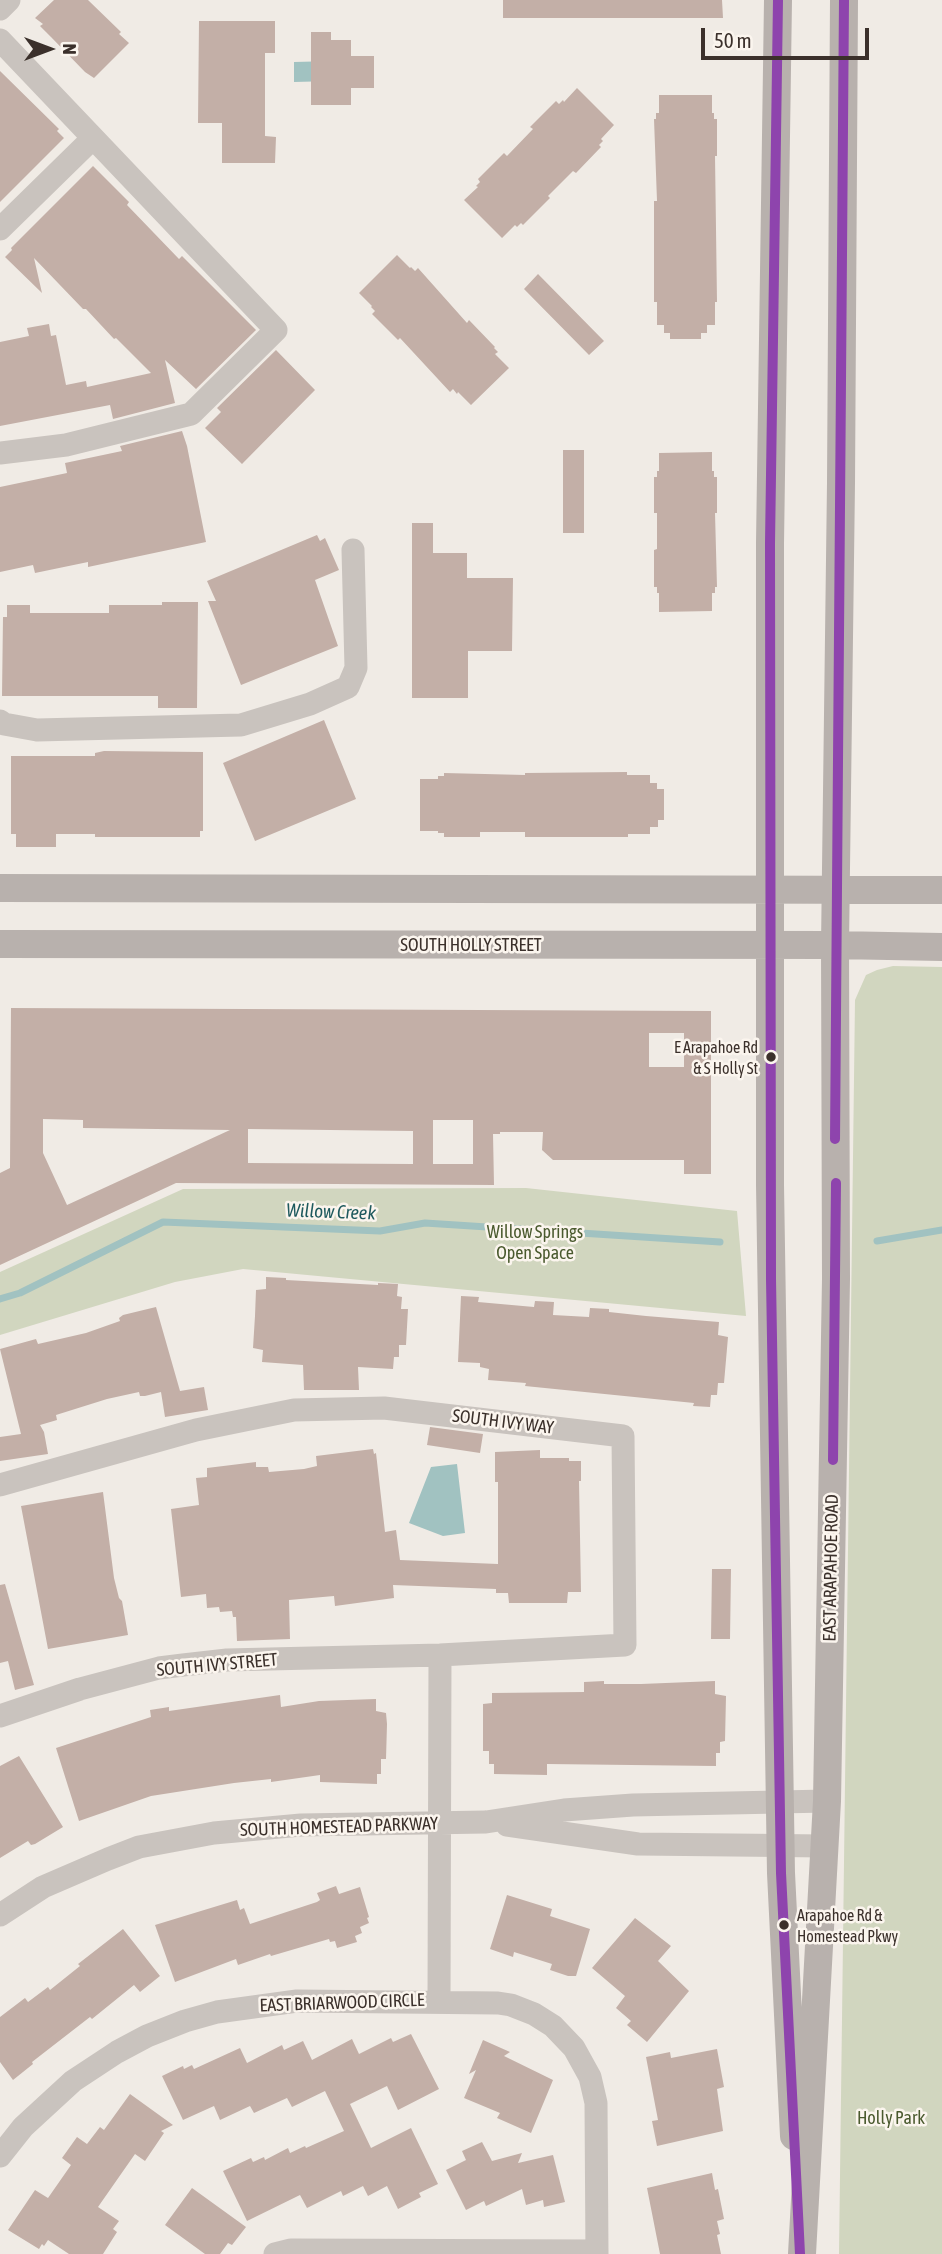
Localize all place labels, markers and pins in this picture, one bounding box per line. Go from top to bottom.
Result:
place label: E Arapahoe Rd & S Holly St [674,1038,758,1076]
marker: E Arapahoe Rd & S Holly St [764,1050,778,1064]
place label: Arapahoe Rd & Homestead Pkwy [797,1906,898,1944]
marker: Arapahoe Rd & Homestead Pkwy [777,1918,791,1932]

